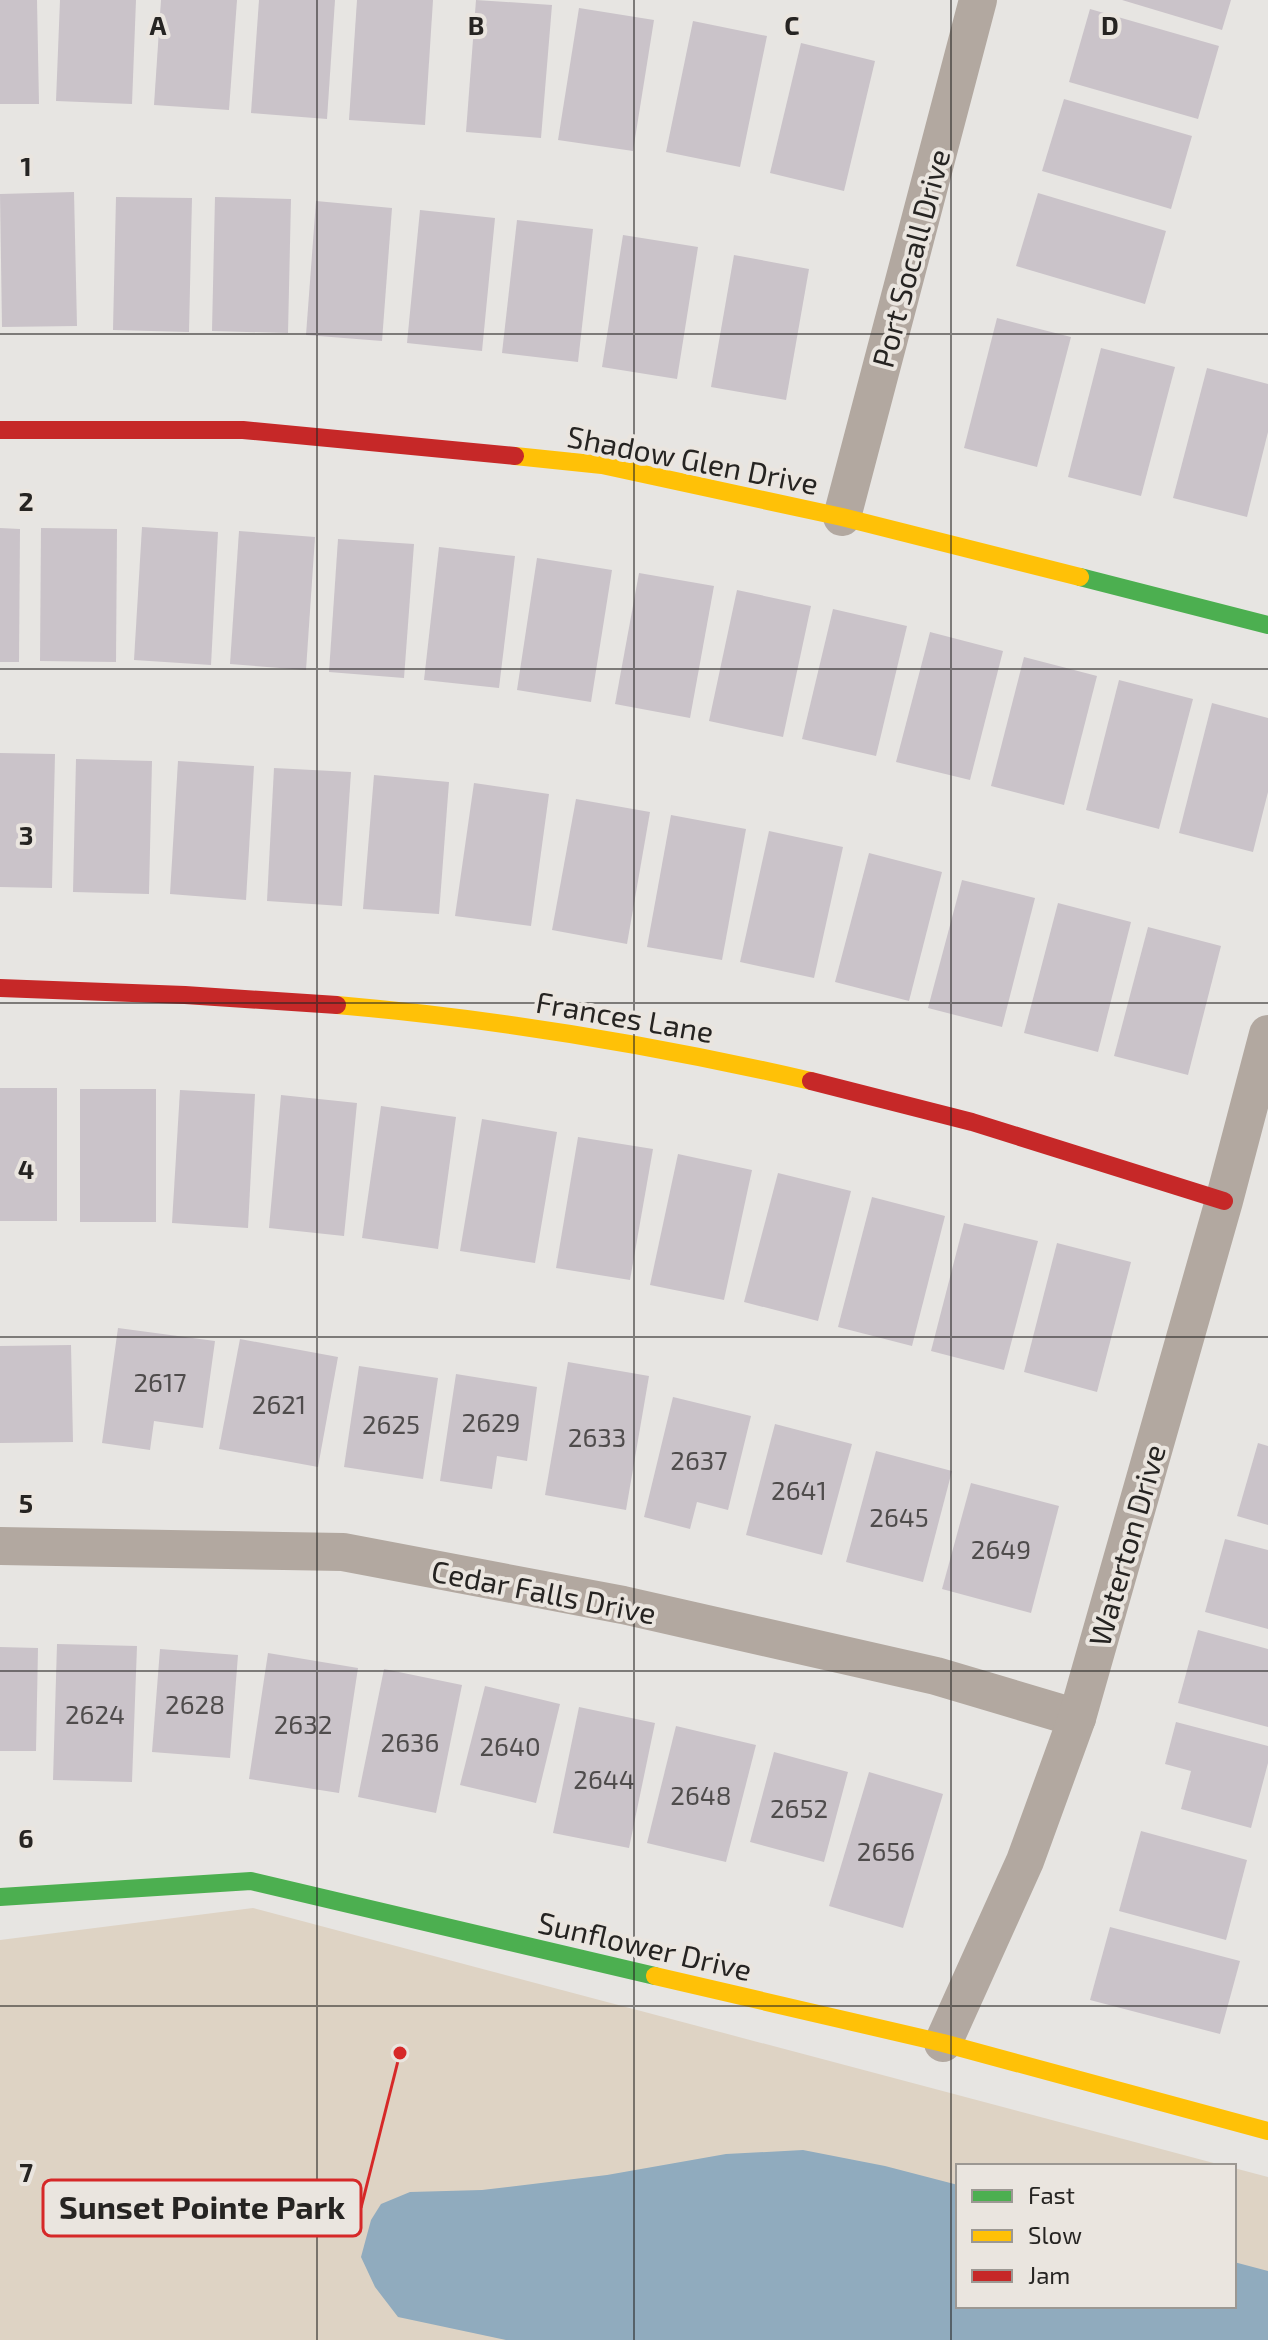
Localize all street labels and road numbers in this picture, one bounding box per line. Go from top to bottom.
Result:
street label: Port Socall Drive [864,145,956,371]
street label: Shadow Glen Drive [564,417,822,501]
street label: Frances Lane [533,983,717,1049]
street label: Waterton Drive [1080,1440,1172,1650]
street label: Cedar Falls Drive [429,1552,659,1630]
street label: Sunflower Drive [535,1903,755,1987]

